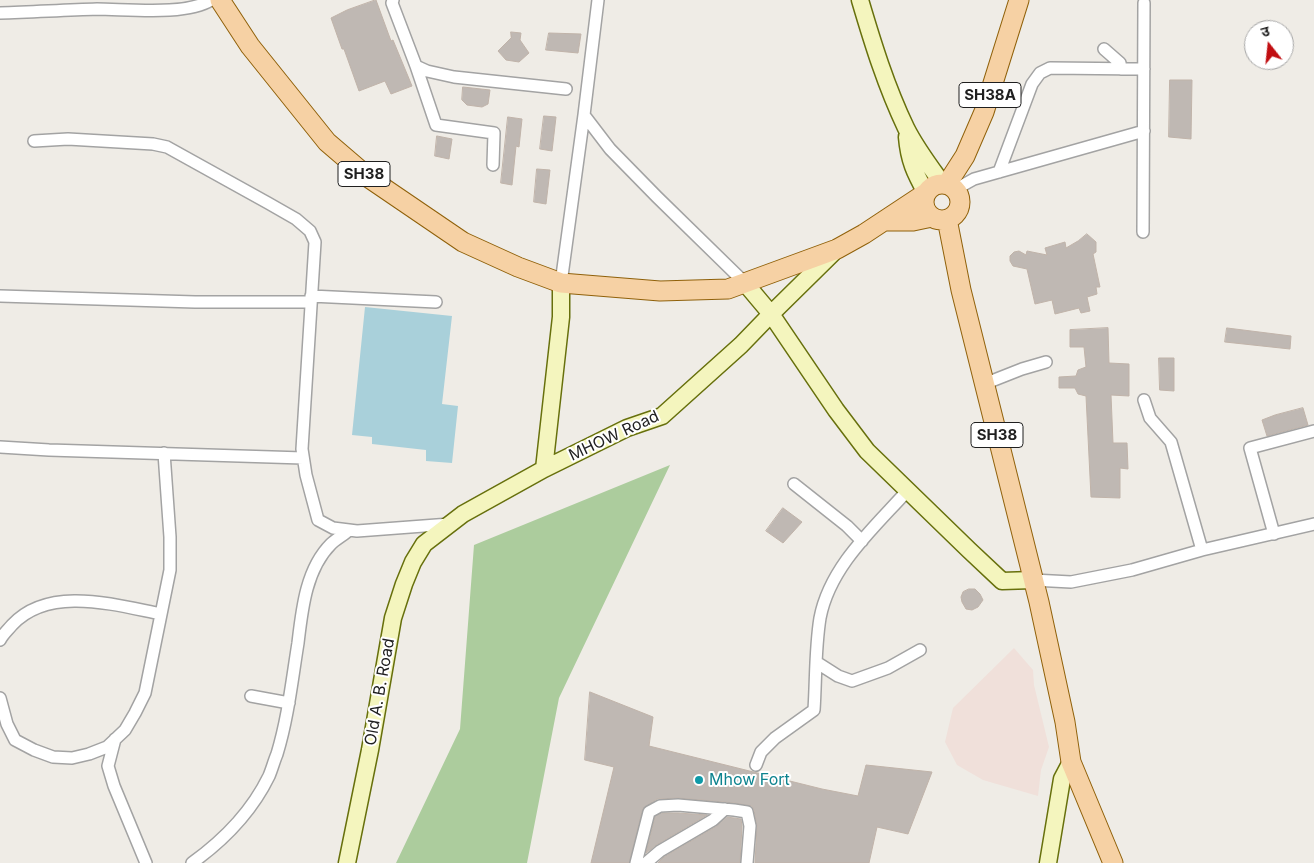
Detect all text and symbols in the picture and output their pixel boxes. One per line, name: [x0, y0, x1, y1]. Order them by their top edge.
north arrow: [1244, 20, 1294, 70]
text: उ: [1259, 22, 1271, 40]
road number: SH38A: [959, 82, 1021, 108]
road number: SH38: [338, 162, 390, 186]
street label: MHOW Road: [566, 407, 662, 465]
road number: SH38: [971, 422, 1023, 448]
street label: Old A. B. Road: [361, 637, 399, 747]
place label: Mhow Fort: [709, 770, 790, 790]
marker: Mhow Fort: [693, 774, 705, 786]

